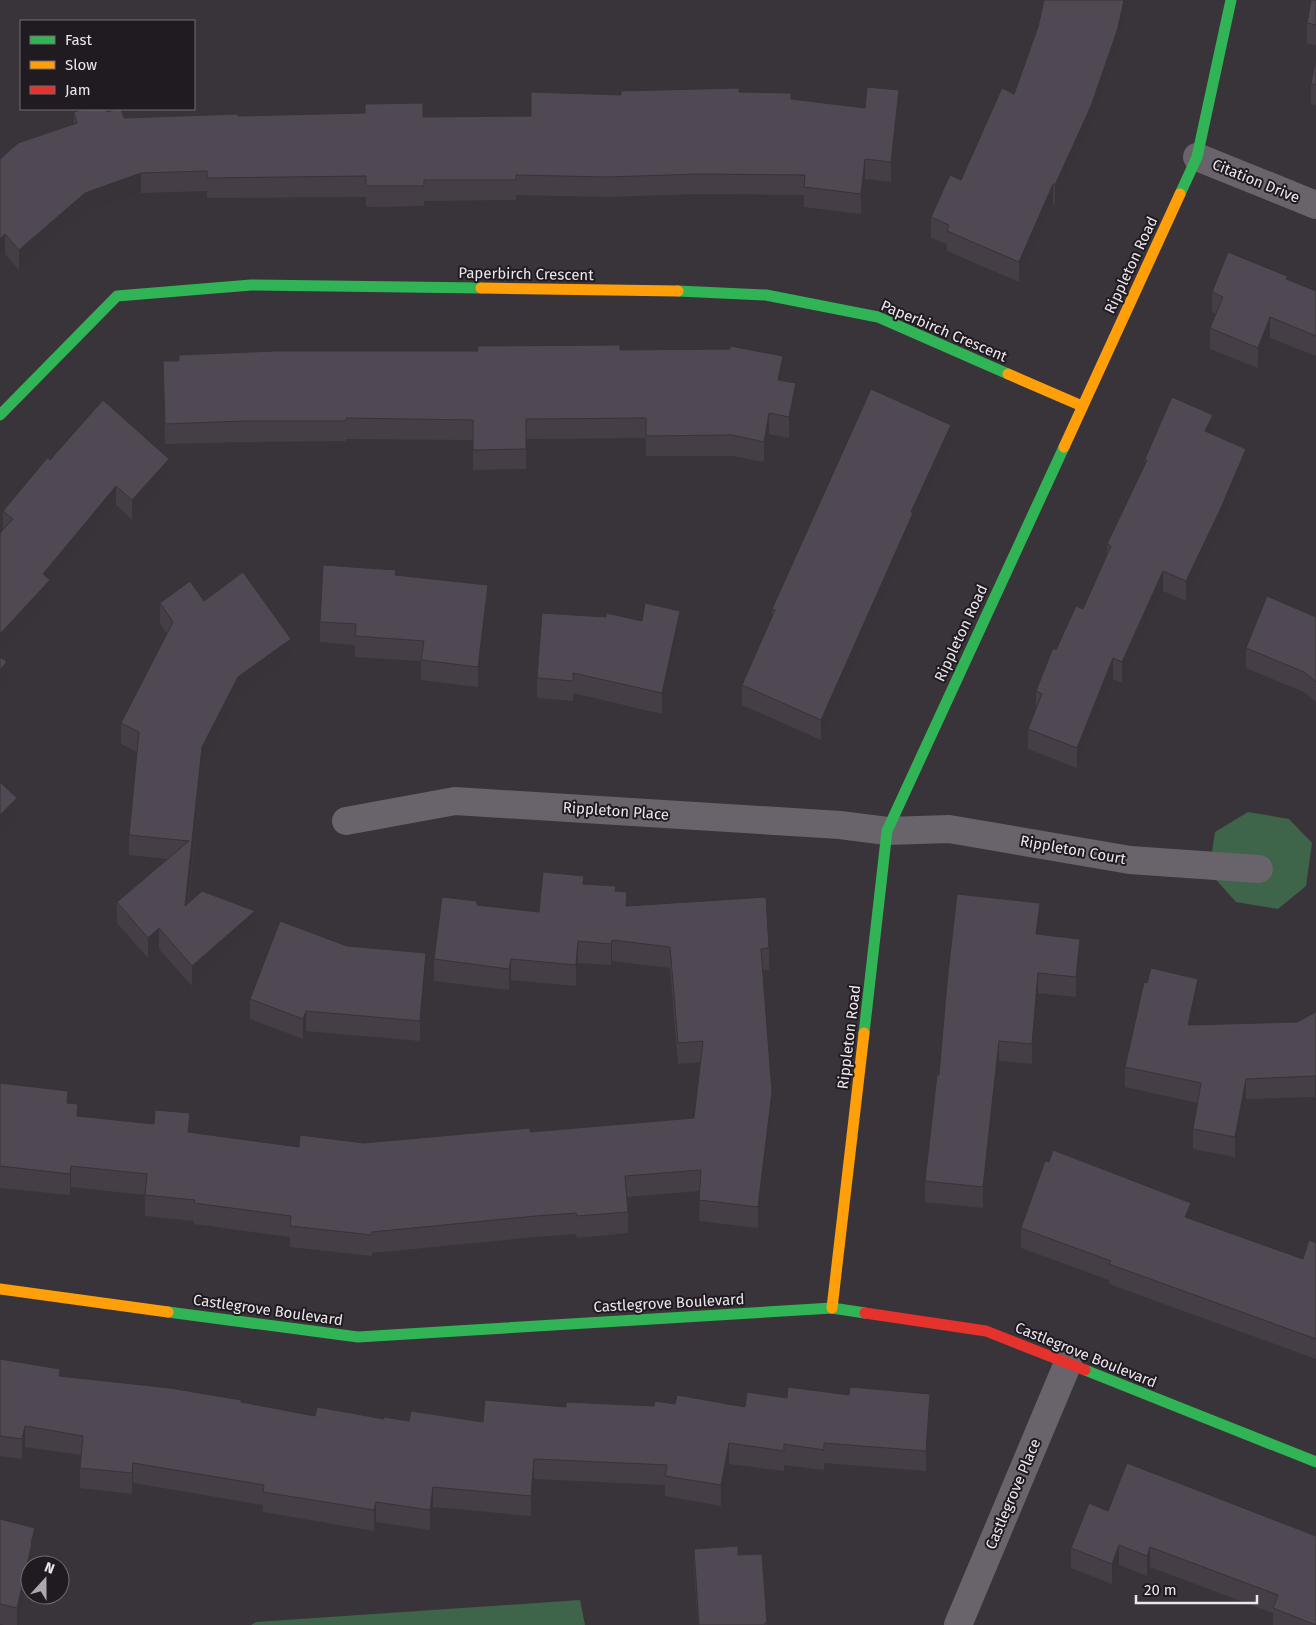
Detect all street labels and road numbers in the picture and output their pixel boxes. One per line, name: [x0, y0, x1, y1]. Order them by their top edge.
street label: Citation Drive: [1210, 155, 1302, 207]
street label: Rippleton Road: [1101, 214, 1161, 316]
street label: Paperbirch Crescent: [458, 264, 594, 284]
street label: Paperbirch Crescent: [878, 296, 1010, 366]
street label: Rippleton Road: [931, 582, 991, 684]
street label: Rippleton Place: [562, 798, 670, 824]
street label: Rippleton Court: [1019, 832, 1128, 868]
street label: Rippleton Road: [834, 984, 864, 1090]
street label: Castlegrove Boulevard: [593, 1290, 745, 1316]
street label: Castlegrove Boulevard: [192, 1291, 344, 1329]
street label: Castlegrove Boulevard: [1013, 1318, 1159, 1392]
street label: Castlegrove Place: [982, 1436, 1044, 1552]

